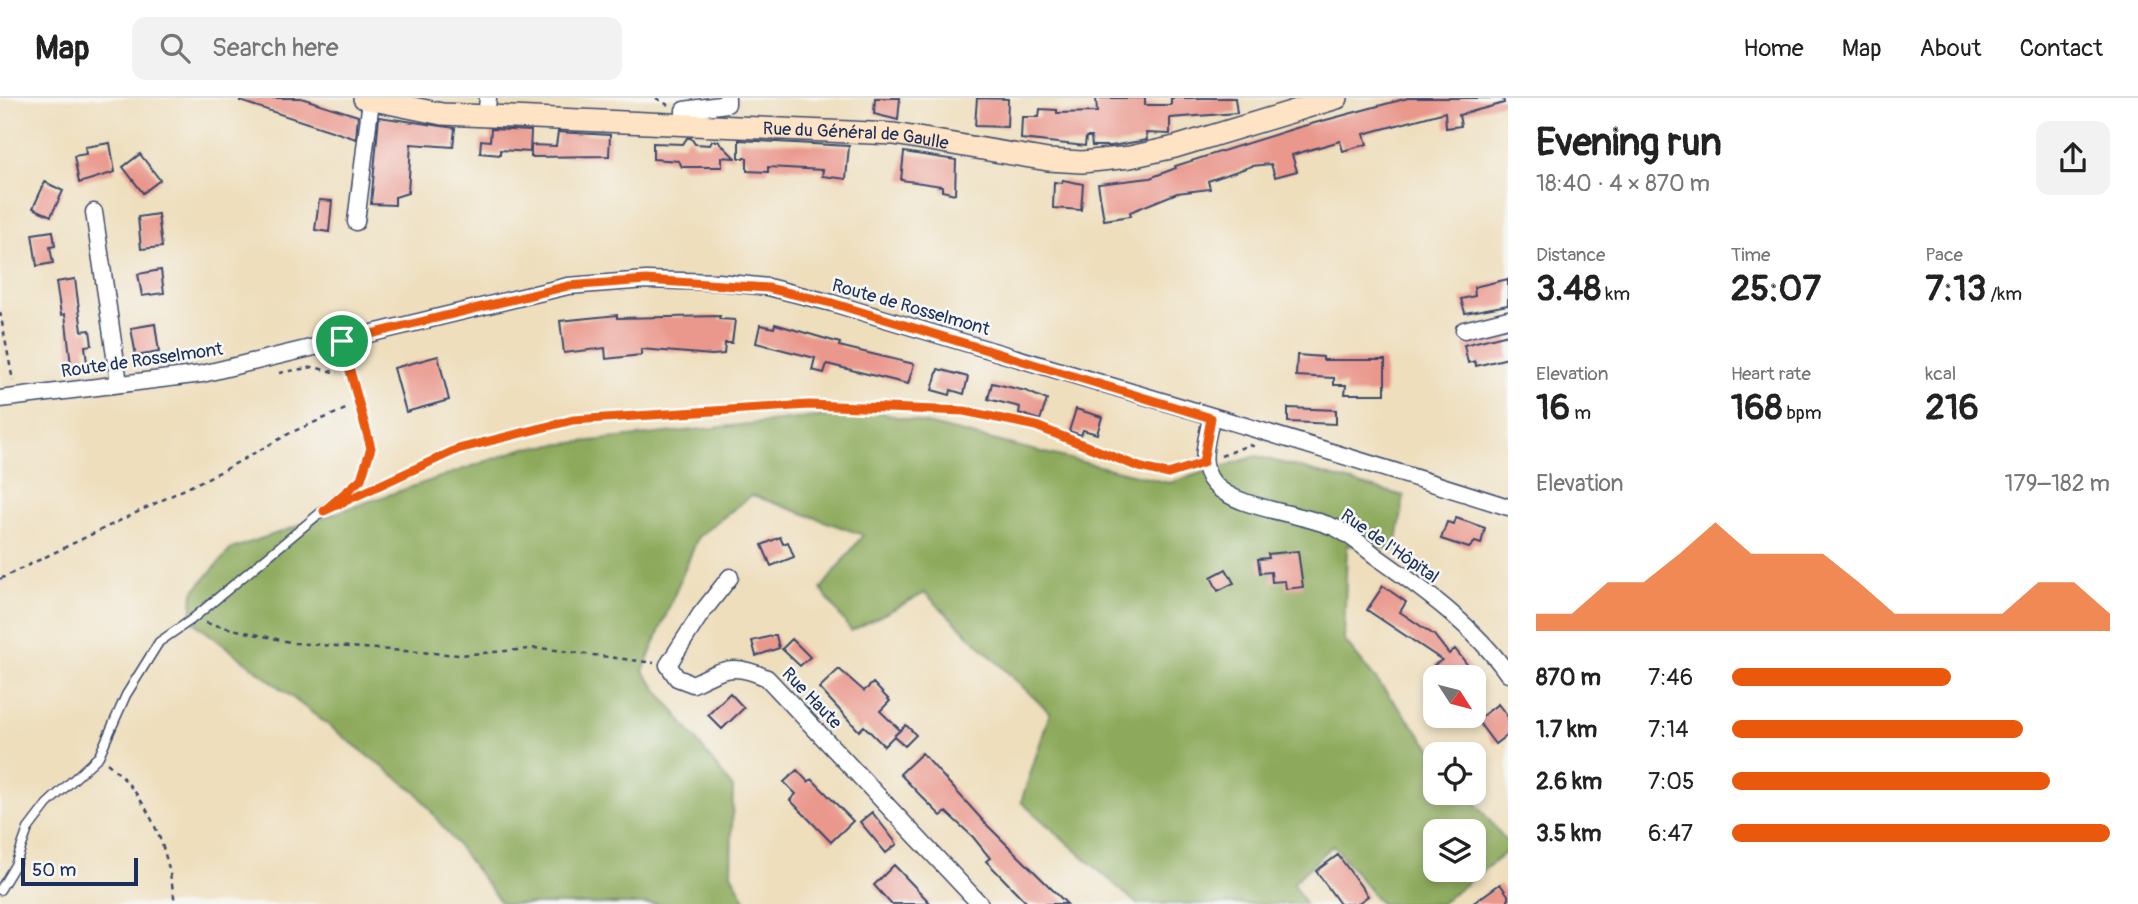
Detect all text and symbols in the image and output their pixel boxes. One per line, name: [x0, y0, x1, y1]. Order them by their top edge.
search box: [132, 17, 622, 80]
text: Map: [35, 28, 90, 69]
icon: search: [156, 29, 194, 67]
text: Search here: [212, 32, 339, 64]
text: Home: [1743, 34, 1804, 63]
text: Map: [1842, 34, 1882, 63]
text: About: [1920, 34, 1982, 63]
text: Contact: [2020, 34, 2103, 63]
street label: Rue du Général de Gaulle: [762, 117, 950, 155]
text: Evening run: [1536, 119, 1722, 167]
button: share: [2036, 121, 2110, 195]
text: 18:40 · 4 × 870 m: [1536, 169, 1710, 198]
text: Distance: [1536, 243, 1605, 267]
text: Time: [1731, 243, 1770, 267]
text: Pace: [1925, 243, 1963, 267]
text: 3.48: [1536, 267, 1601, 311]
text: 25:07: [1731, 267, 1821, 311]
text: 7:13: [1925, 267, 1986, 311]
street label: Route de Rosselmont: [829, 274, 993, 341]
text: km: [1601, 282, 1630, 306]
text: /km: [1986, 282, 2022, 306]
pin: [312, 311, 372, 371]
icon: arrive: [323, 322, 361, 360]
street label: Route de Rosselmont: [60, 338, 225, 383]
text: Elevation: [1536, 362, 1608, 386]
text: Heart rate: [1731, 362, 1811, 386]
text: kcal: [1925, 362, 1956, 386]
text: 16: [1536, 386, 1570, 430]
text: 168: [1731, 386, 1782, 430]
text: 216: [1925, 386, 1979, 430]
text: m: [1570, 401, 1591, 425]
text: bpm: [1782, 401, 1822, 425]
text: Elevation: [1536, 469, 1624, 498]
text: 179–182 m: [2005, 469, 2110, 498]
street label: Rue de l'Hôpital: [1336, 504, 1443, 589]
street label: Rue Haute: [777, 663, 847, 734]
text: 870 m: [1536, 663, 1601, 692]
text: 7:46: [1648, 663, 1693, 692]
north arrow: [1423, 665, 1486, 728]
map controls: [1423, 665, 1486, 882]
text: 1.7 km: [1536, 715, 1597, 744]
text: 7:14: [1648, 715, 1689, 744]
button: locate: [1423, 742, 1486, 805]
text: 2.6 km: [1536, 767, 1602, 796]
text: 7:05: [1648, 767, 1694, 796]
button: layers: [1423, 819, 1486, 882]
text: 3.5 km: [1536, 819, 1601, 848]
text: 6:47: [1648, 819, 1693, 848]
scale bar: [21, 855, 138, 887]
text: 50 m: [32, 858, 76, 882]

